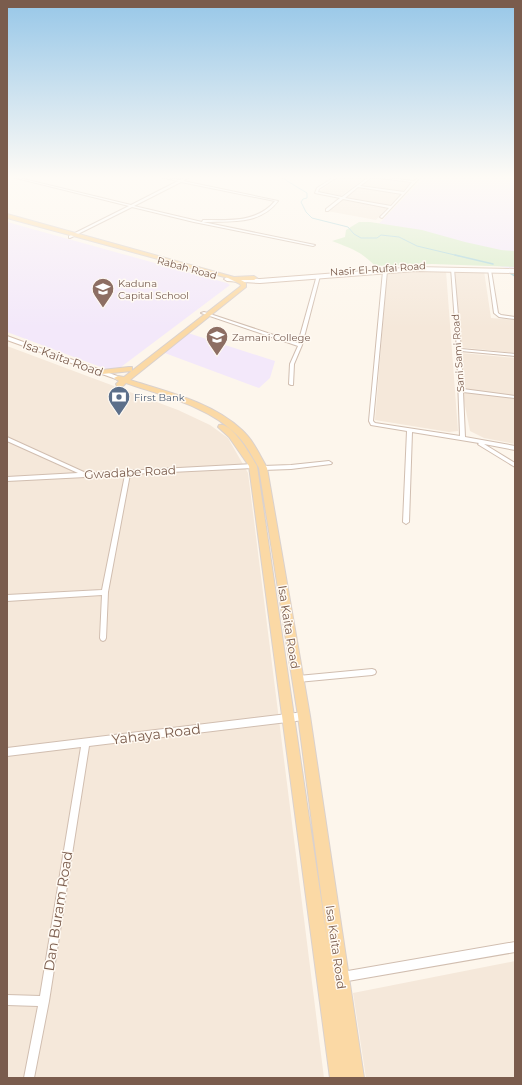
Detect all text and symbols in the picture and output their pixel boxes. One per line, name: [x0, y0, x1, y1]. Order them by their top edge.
street label: Rabah Road: [156, 254, 218, 282]
street label: Nasir El-Rufai Road: [330, 259, 426, 279]
school or university icon: Kaduna Capital School: [90, 276, 116, 309]
place label: Kaduna Capital School: [118, 277, 189, 302]
street label: Sani Sami Road: [449, 314, 467, 392]
school or university icon: Zamani College: [204, 324, 230, 357]
place label: Zamani College: [232, 331, 310, 344]
street label: Isa Kaita Road: [21, 336, 105, 380]
bank icon: First Bank: [106, 384, 132, 417]
place label: First Bank: [134, 391, 185, 404]
street label: Gwadabe Road: [84, 462, 176, 482]
street label: Isa Kaita Road: [275, 584, 303, 670]
street label: Yahaya Road: [110, 720, 202, 748]
street label: Dan Buram Road: [40, 850, 76, 972]
street label: Isa Kaita Road: [323, 904, 349, 990]

